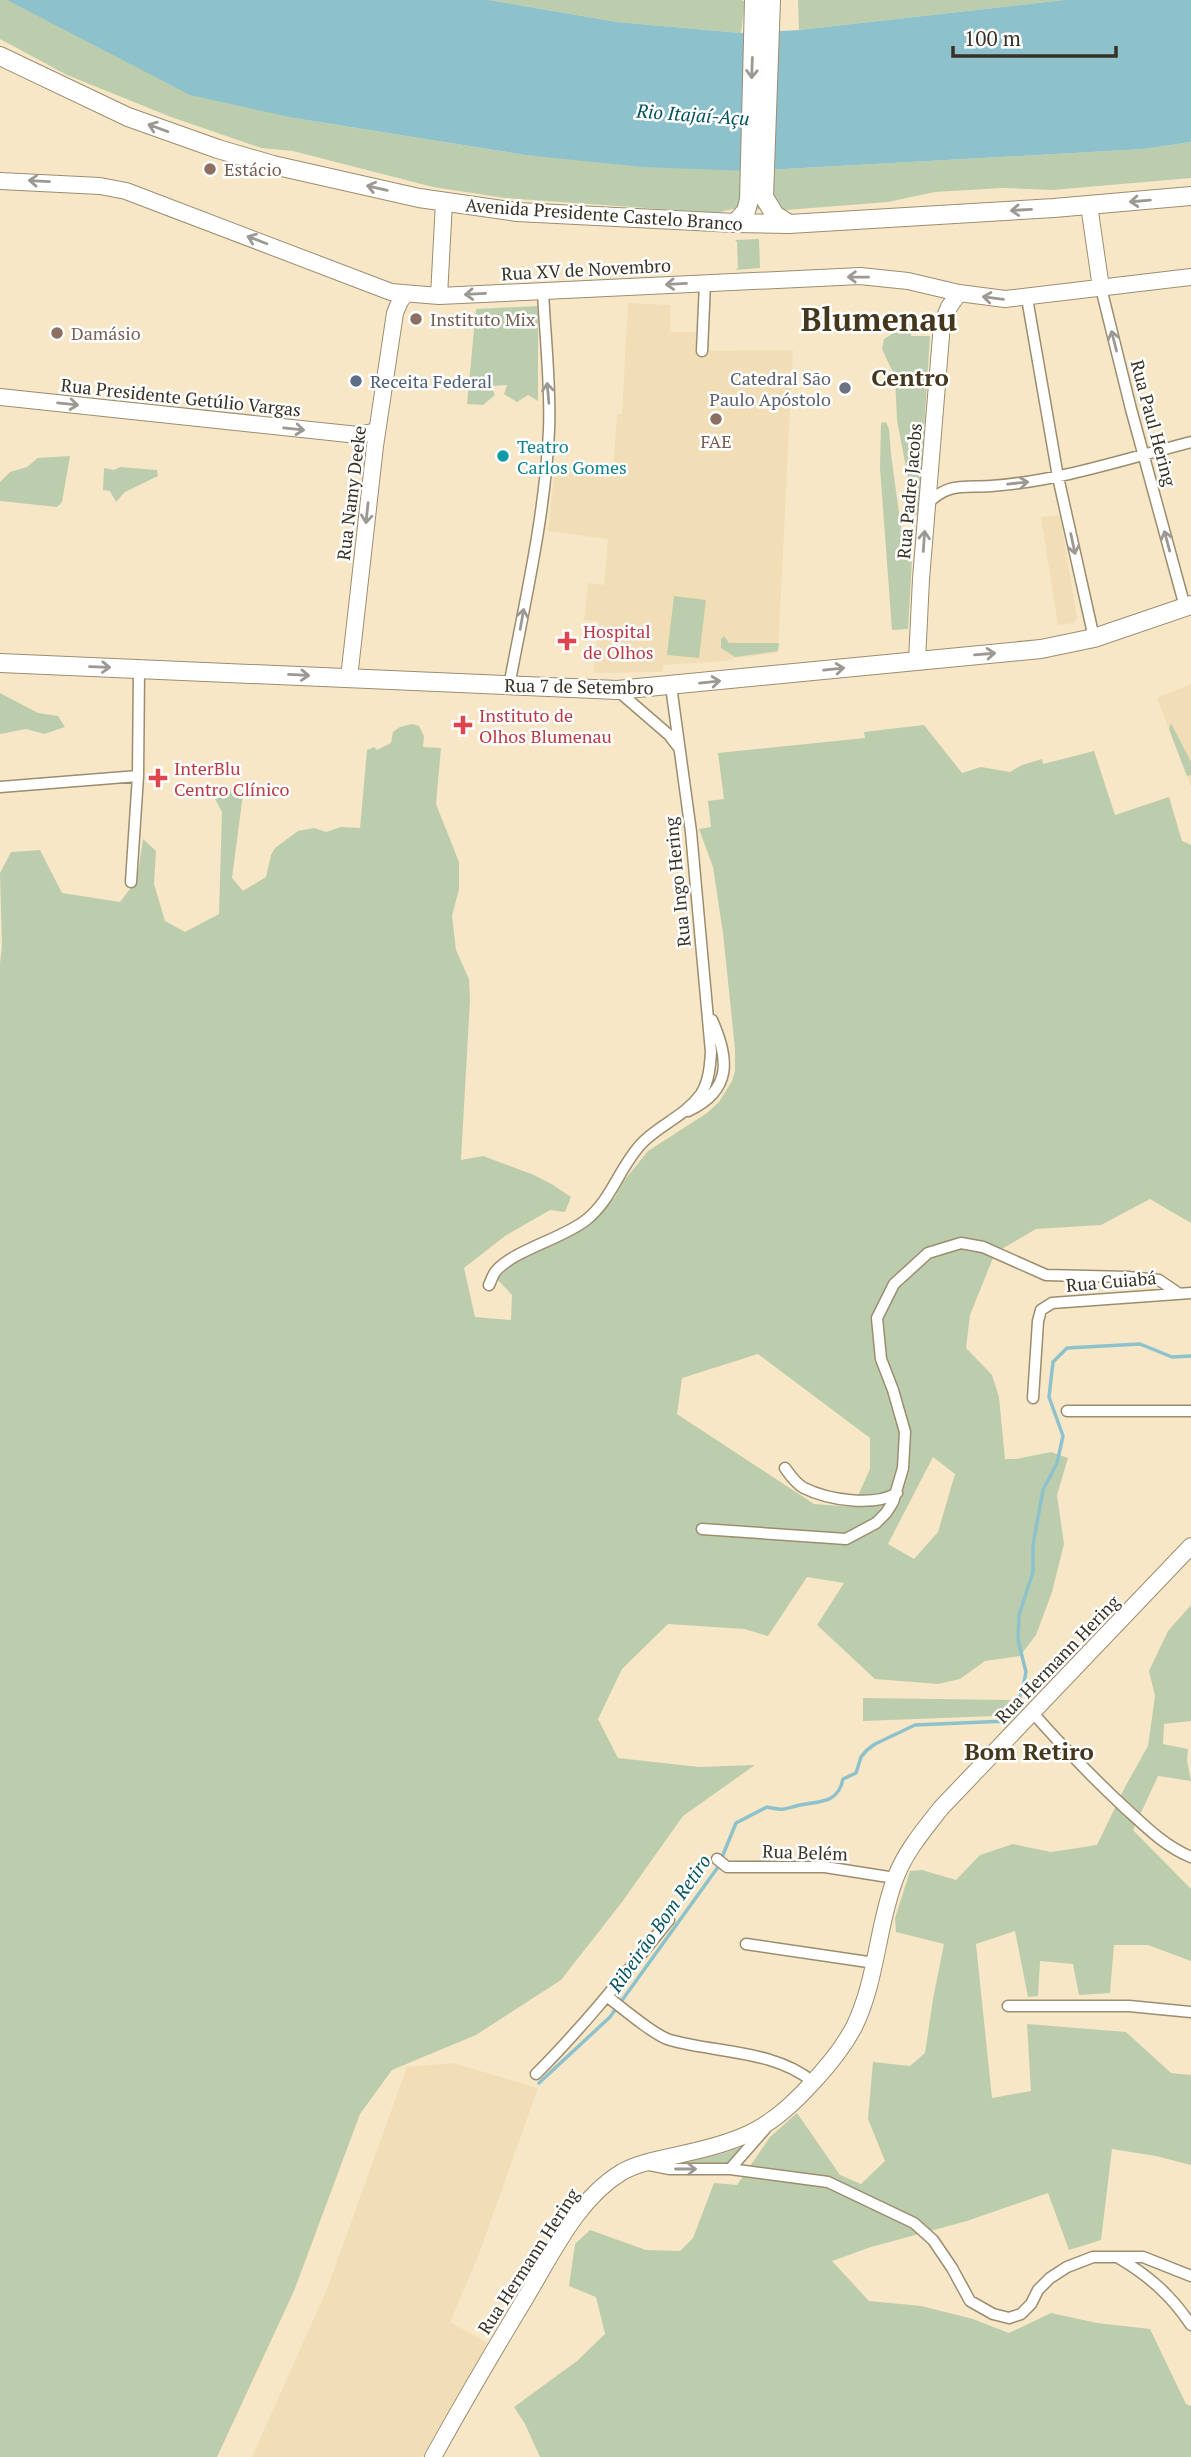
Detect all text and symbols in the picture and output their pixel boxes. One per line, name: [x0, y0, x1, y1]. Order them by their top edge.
scale bar: [953, 14, 1116, 58]
text: 100 m: [964, 24, 1021, 52]
one-way arrow: [746, 56, 759, 79]
water label: Rio Itajaí-Açu: [635, 98, 750, 130]
one-way arrow: [148, 121, 170, 133]
place label: Estácio: [224, 157, 282, 181]
marker: Estácio: [202, 161, 218, 177]
one-way arrow: [28, 175, 51, 188]
one-way arrow: [367, 181, 389, 194]
street label: Avenida Presidente Castelo Branco: [465, 192, 743, 236]
one-way arrow: [1129, 194, 1152, 207]
one-way arrow: [1010, 204, 1033, 217]
one-way arrow: [247, 232, 269, 245]
street label: Rua XV de Novembro: [501, 253, 671, 285]
one-way arrow: [846, 270, 869, 284]
one-way arrow: [665, 278, 687, 291]
one-way arrow: [463, 288, 486, 301]
one-way arrow: [982, 291, 1005, 304]
district label: Blumenau: [801, 298, 957, 340]
place label: Instituto Mix: [430, 307, 536, 331]
marker: Instituto Mix: [408, 311, 424, 327]
place label: Damásio: [71, 321, 141, 345]
marker: Damásio: [49, 325, 65, 341]
one-way arrow: [1107, 331, 1120, 353]
street label: Rua Paul Hering: [1126, 357, 1183, 489]
district label: Centro: [871, 361, 949, 393]
place label: Catedral São Paulo Apóstolo: [709, 366, 831, 411]
place label: Receita Federal: [370, 369, 492, 393]
street label: Rua Presidente Getúlio Vargas: [60, 372, 302, 422]
marker: Receita Federal: [348, 373, 364, 389]
marker: Catedral São Paulo Apóstolo: [837, 380, 853, 396]
one-way arrow: [541, 383, 554, 405]
one-way arrow: [56, 398, 79, 411]
marker: FAE: [708, 411, 724, 427]
one-way arrow: [282, 422, 305, 435]
street label: Rua Padre Jacobs: [891, 422, 927, 560]
street label: Rua Namy Deeke: [331, 424, 371, 562]
place label: FAE: [700, 429, 732, 453]
place label: Teatro Carlos Gomes: [517, 434, 627, 479]
marker: Teatro Carlos Gomes: [495, 448, 511, 464]
one-way arrow: [1006, 476, 1029, 489]
one-way arrow: [360, 502, 373, 524]
one-way arrow: [918, 530, 931, 553]
one-way arrow: [1160, 530, 1173, 552]
one-way arrow: [1066, 532, 1080, 555]
one-way arrow: [515, 608, 529, 631]
place label: Hospital de Olhos: [583, 619, 653, 664]
marker: Hospital de Olhos: [557, 631, 577, 651]
one-way arrow: [973, 648, 996, 661]
one-way arrow: [88, 661, 111, 674]
one-way arrow: [822, 663, 845, 676]
one-way arrow: [287, 669, 310, 682]
street label: Rua 7 de Setembro: [504, 673, 654, 699]
one-way arrow: [698, 675, 721, 688]
place label: Instituto de Olhos Blumenau: [479, 703, 612, 748]
marker: Instituto de Olhos Blumenau: [453, 715, 473, 735]
place label: InterBlu Centro Clínico: [174, 756, 289, 801]
marker: InterBlu Centro Clínico: [148, 768, 168, 788]
street label: Rua Ingo Hering: [658, 815, 696, 948]
street label: Rua Cuiabá: [1065, 1265, 1157, 1297]
street label: Rua Hermann Hering: [990, 1589, 1125, 1728]
district label: Bom Retiro: [964, 1735, 1094, 1767]
street label: Rua Belém: [762, 1839, 849, 1865]
water label: Ribeirão Bom Retiro: [602, 1849, 716, 1998]
one-way arrow: [674, 2162, 697, 2176]
street label: Rua Hermann Hering: [472, 2183, 584, 2339]

